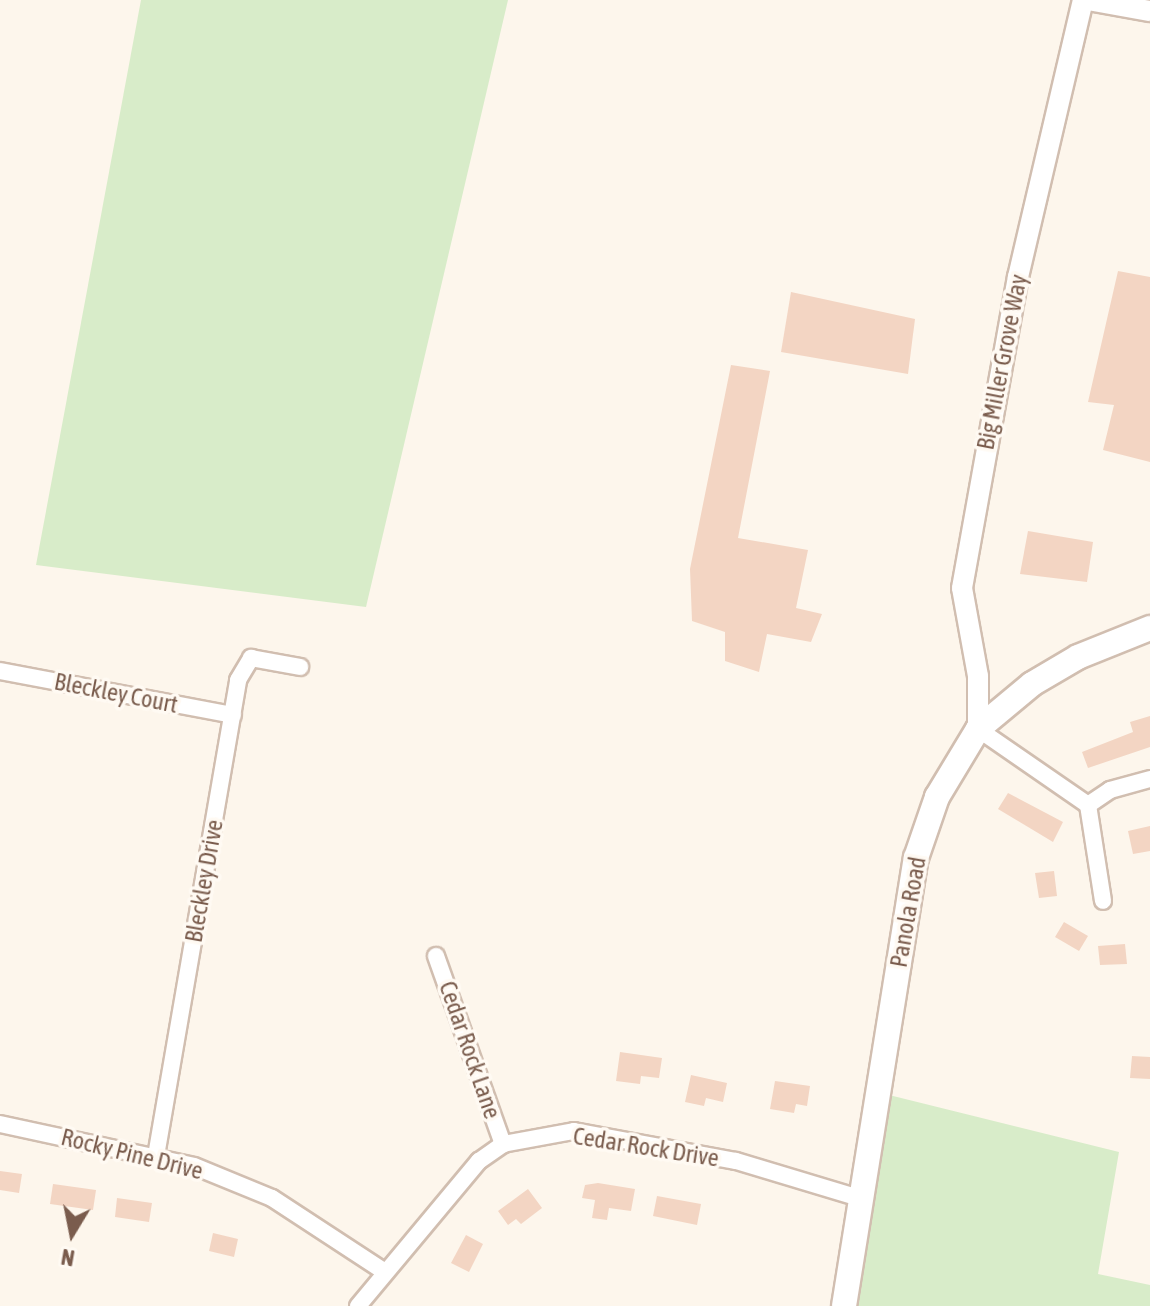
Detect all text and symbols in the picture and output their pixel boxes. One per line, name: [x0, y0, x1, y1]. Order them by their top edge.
street label: Big Miller Grove Way: [971, 272, 1033, 452]
street label: Bleckley Court: [52, 667, 180, 719]
street label: Bleckley Drive: [179, 817, 229, 945]
street label: Panola Road: [884, 854, 932, 970]
street label: Cedar Rock Lane: [433, 977, 507, 1123]
street label: Cedar Rock Drive: [571, 1121, 721, 1173]
street label: Rocky Pine Drive: [58, 1122, 206, 1186]
north arrow: [32, 1194, 112, 1274]
text: N: [59, 1244, 76, 1272]

